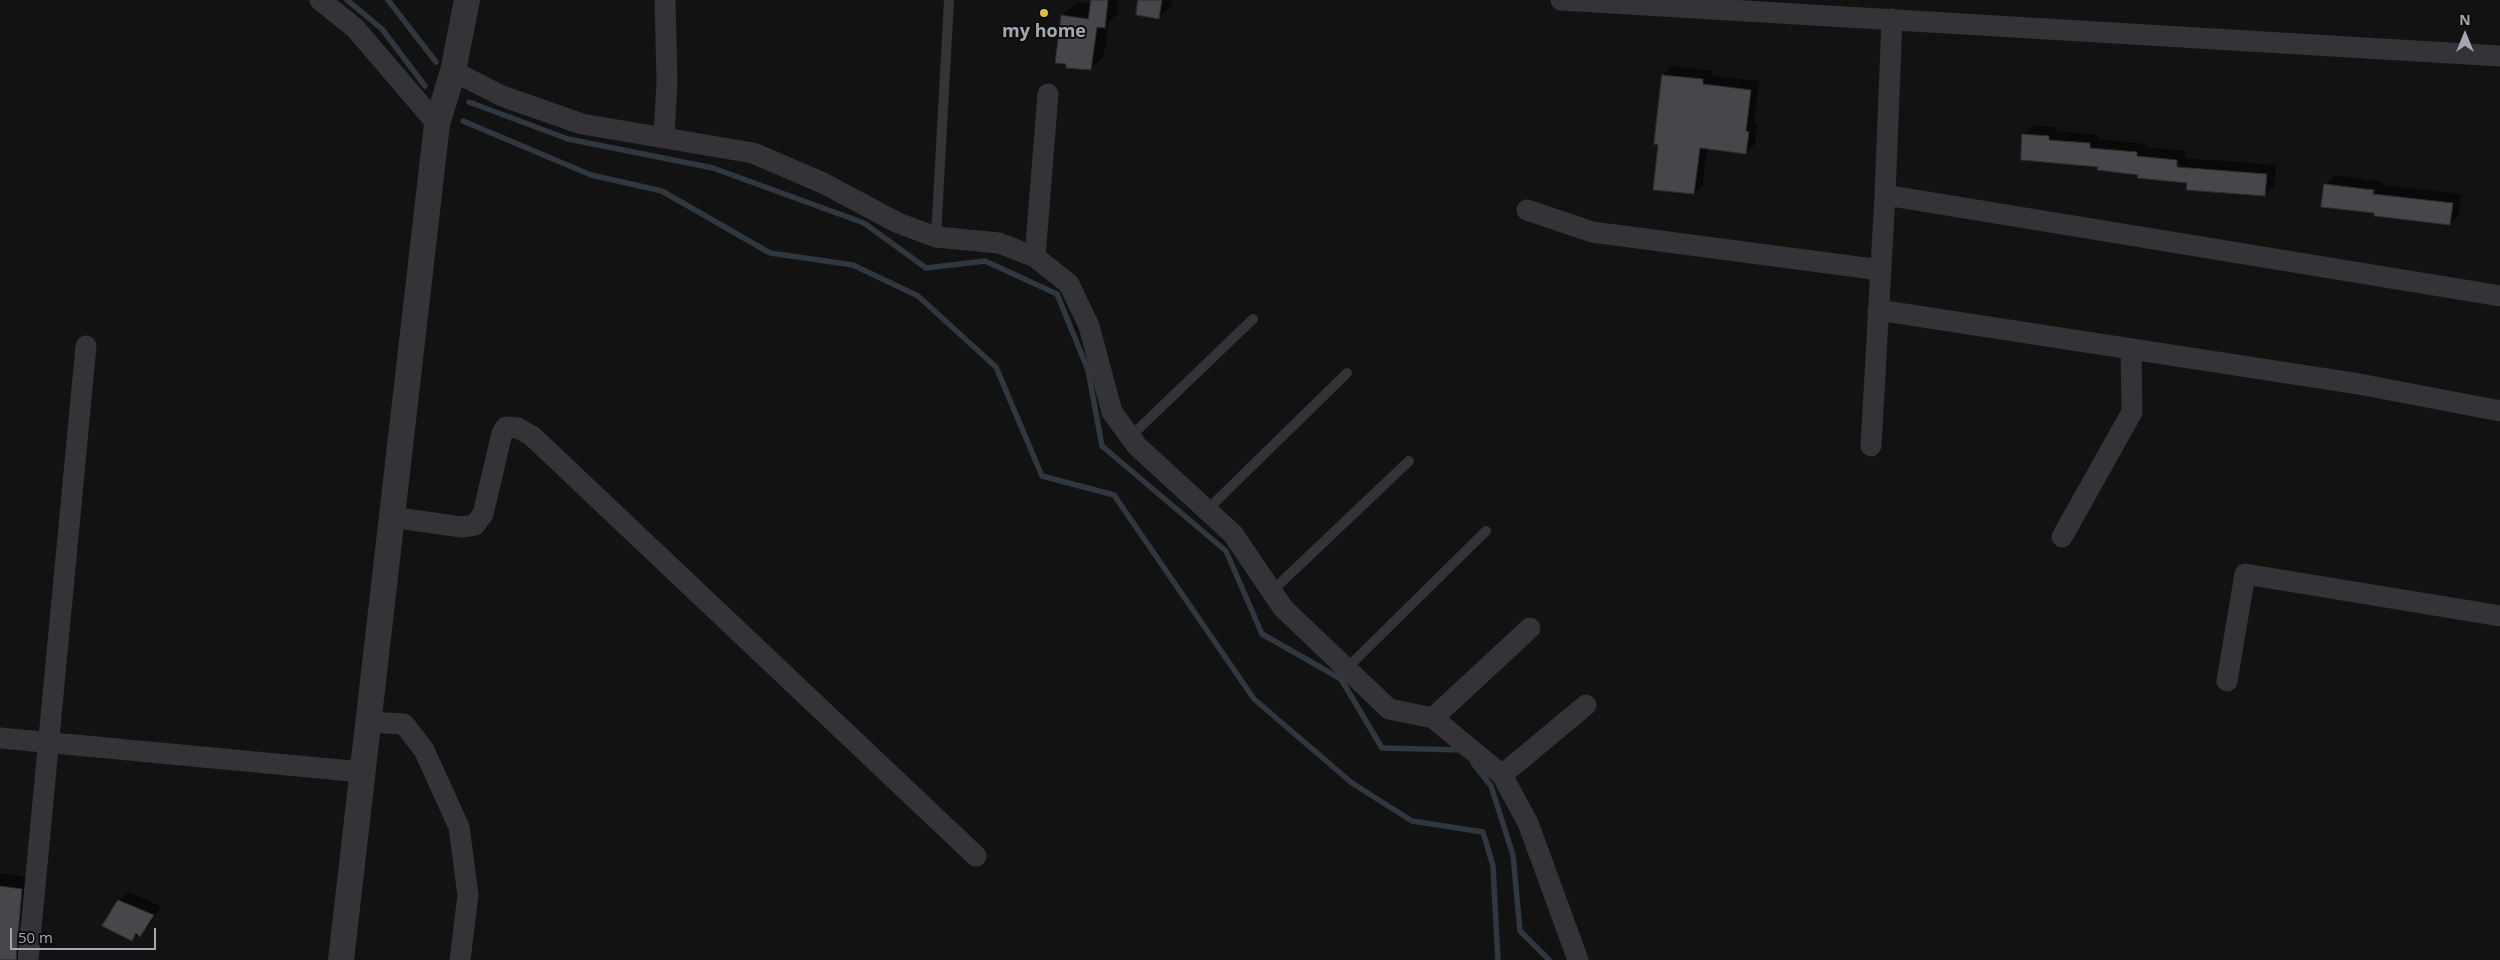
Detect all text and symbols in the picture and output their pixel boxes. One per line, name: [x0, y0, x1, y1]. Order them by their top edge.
marker: my home: [1038, 7, 1050, 19]
north arrow: [2440, 10, 2490, 60]
text: N: [2459, 10, 2471, 29]
place label: my home: [1002, 21, 1086, 43]
scale bar: [12, 918, 159, 950]
text: 50 m: [18, 927, 53, 947]

